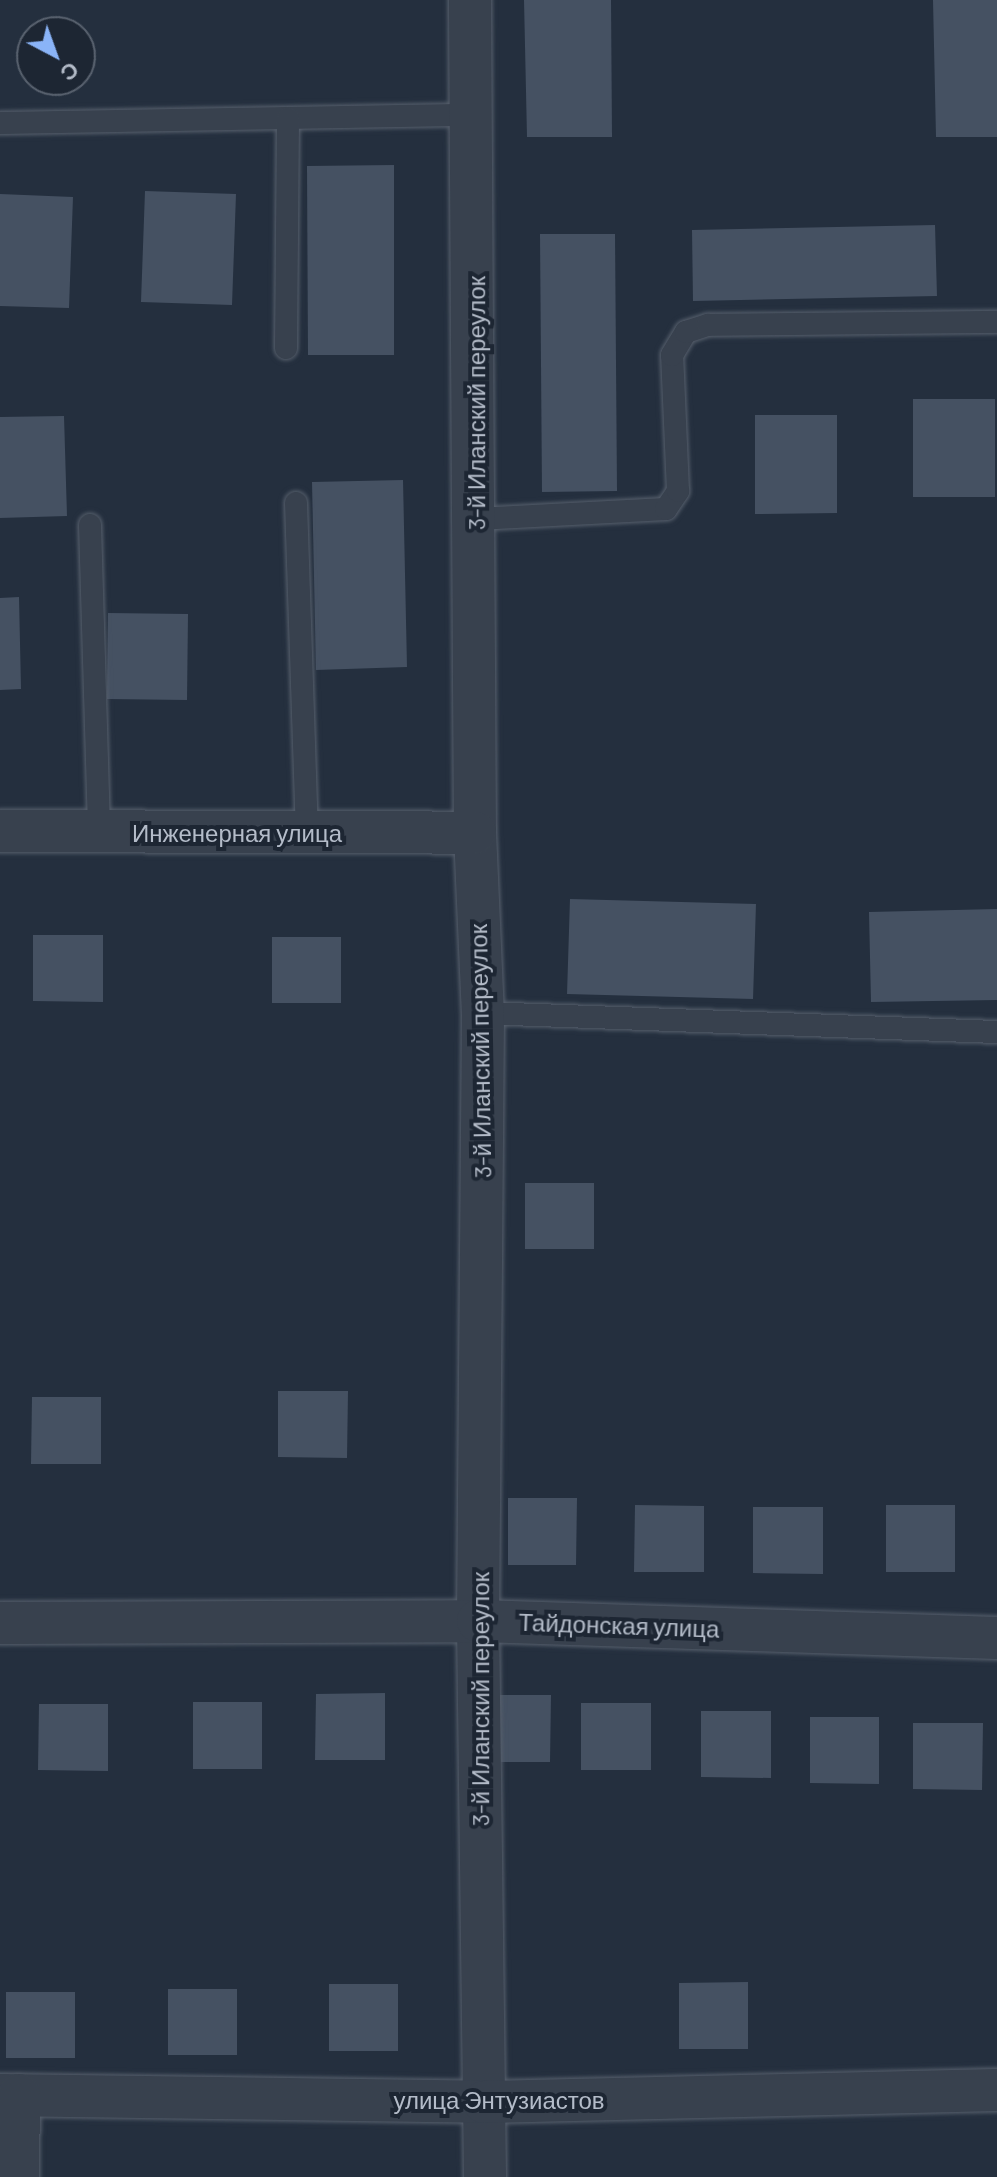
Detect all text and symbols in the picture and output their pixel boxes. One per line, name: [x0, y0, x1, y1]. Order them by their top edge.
north arrow: [16, 16, 96, 96]
text: С: [56, 58, 85, 88]
street label: 3-й Иланский переулок: [462, 276, 490, 530]
street label: Инженерная улица: [132, 819, 342, 847]
street label: 3-й Иланский переулок: [463, 924, 497, 1178]
street label: 3-й Иланский переулок: [466, 1572, 494, 1826]
street label: Тайдонская улица: [518, 1607, 720, 1643]
street label: улица Энтузиастов: [393, 2086, 605, 2114]

